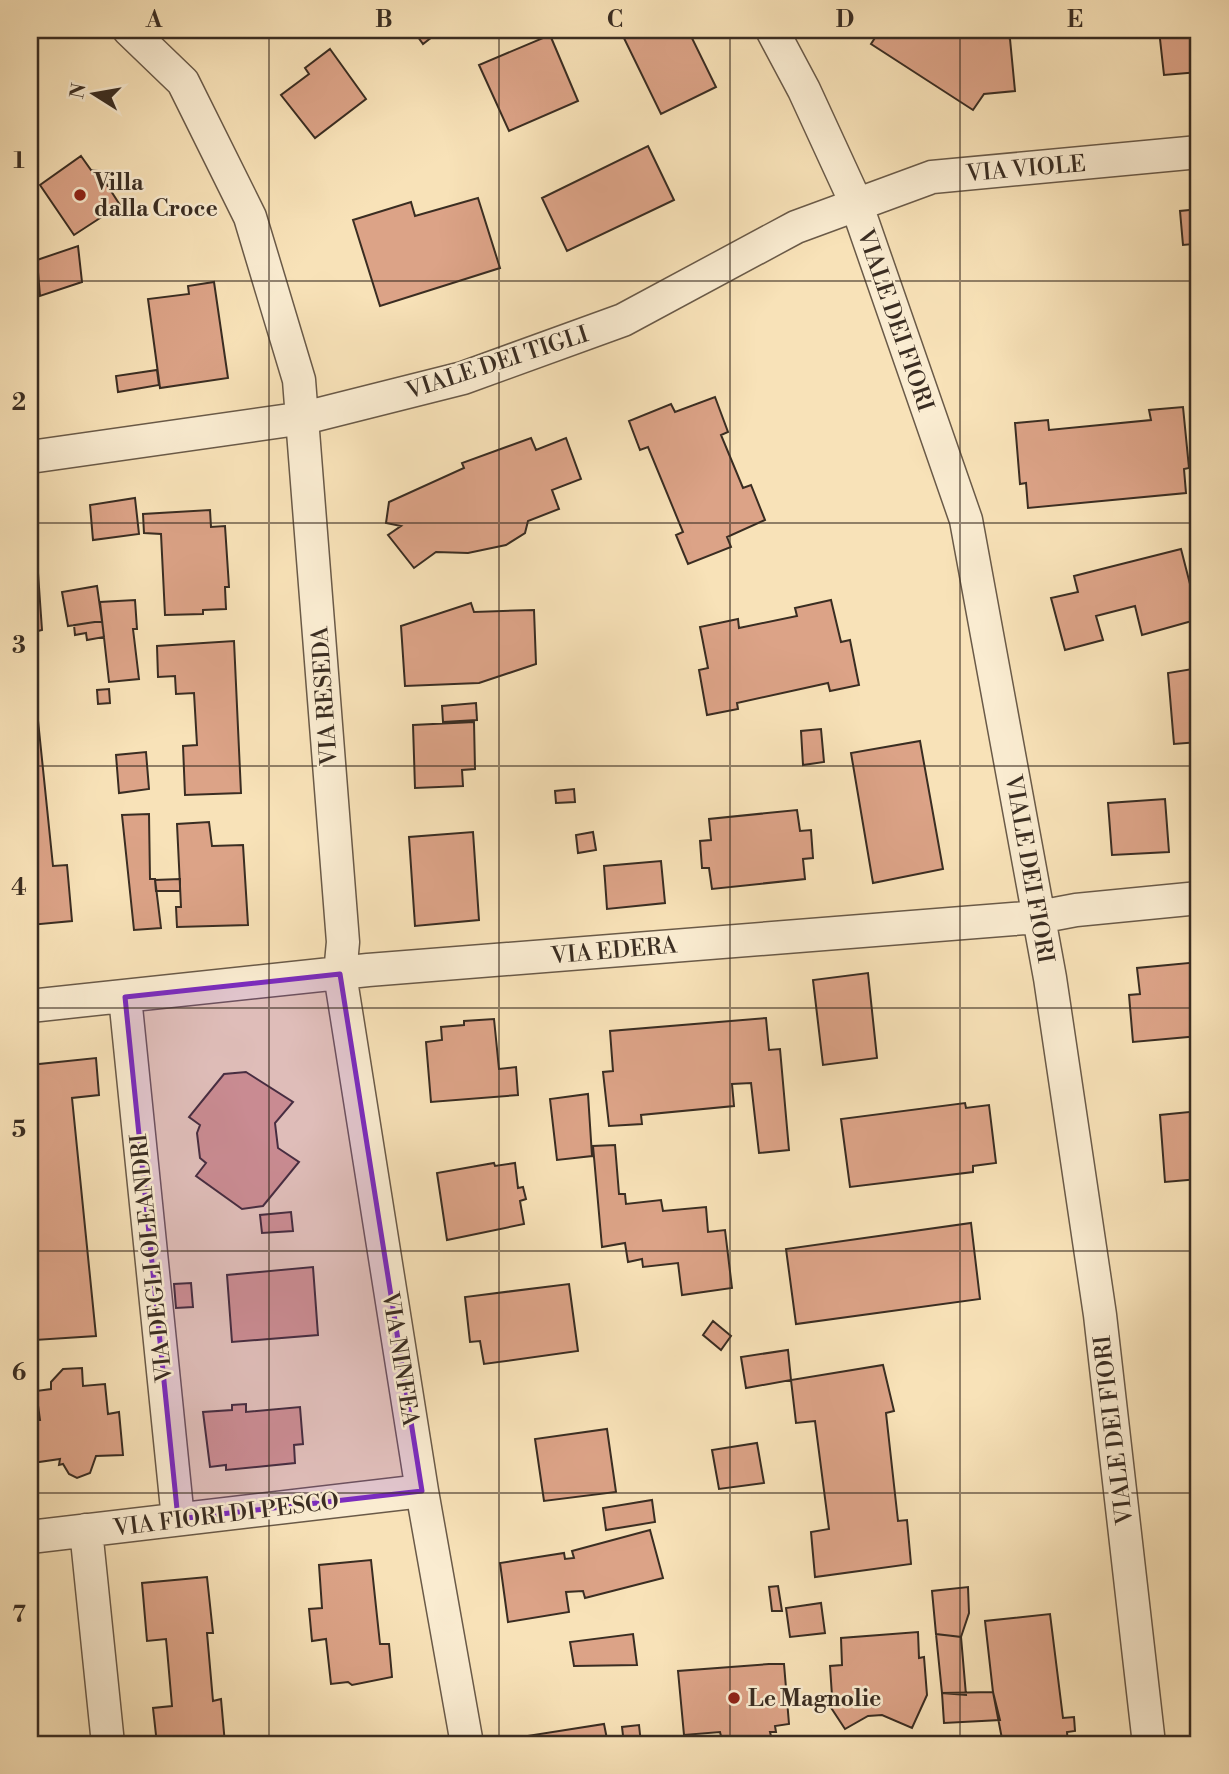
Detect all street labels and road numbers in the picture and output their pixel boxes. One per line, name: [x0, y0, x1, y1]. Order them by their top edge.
street label: VIA VIOLE: [964, 150, 1087, 188]
street label: VIALE DEI FIORI: [850, 225, 939, 415]
street label: VIALE DEI TIGLI: [402, 320, 592, 406]
street label: VIA RESEDA: [306, 624, 344, 767]
street label: VIALE DEI FIORI: [999, 772, 1059, 966]
street label: VIA EDERA: [549, 931, 680, 971]
street label: VIA DEGLI OLEANDRI: [125, 1132, 179, 1384]
street label: VIA NINFEA: [375, 1289, 425, 1429]
street label: VIALE DEI FIORI: [1088, 1333, 1140, 1527]
street label: VIA FIORI DI PESCO: [111, 1487, 340, 1543]

